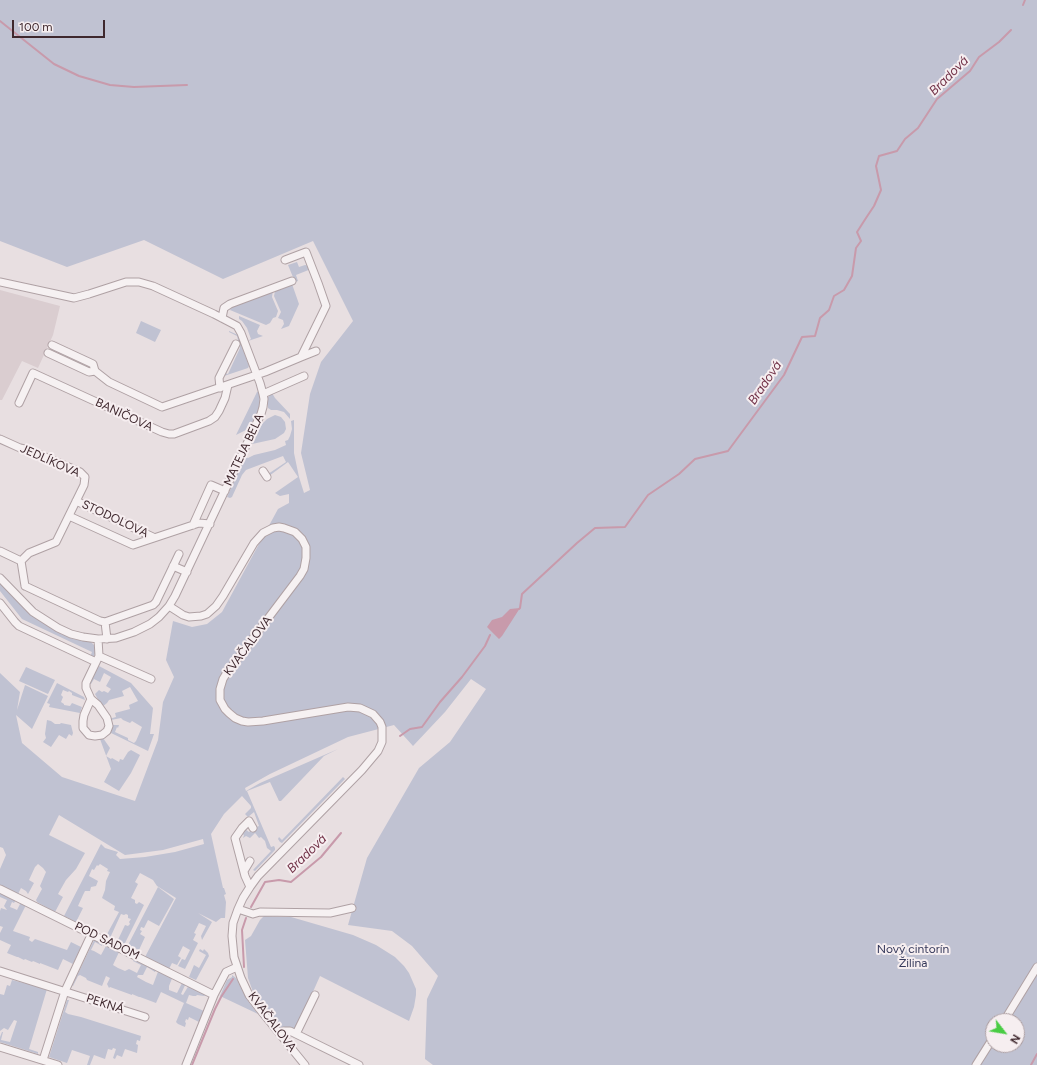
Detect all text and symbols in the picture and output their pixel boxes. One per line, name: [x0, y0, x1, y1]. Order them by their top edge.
scale bar: [14, 12, 107, 38]
text: 100 m: [19, 20, 53, 34]
water label: Bradová: [926, 53, 972, 99]
water label: Bradová: [745, 358, 785, 408]
street label: BANIČOVA: [93, 395, 155, 435]
street label: MATEJA BELA: [221, 412, 267, 488]
street label: JEDLÍKOVA: [18, 442, 82, 480]
street label: STODOLOVA: [79, 497, 151, 541]
street label: KVAČALOVA: [221, 613, 275, 679]
water label: Bradová: [284, 831, 330, 877]
street label: POD SADOM: [72, 919, 142, 963]
park label: Nový cintorín Žilina: [877, 942, 949, 970]
street label: KVAČALOVA: [245, 989, 299, 1055]
street label: PEKNÁ: [84, 991, 126, 1017]
north arrow: [985, 1013, 1025, 1053]
text: N: [1007, 1032, 1023, 1046]

